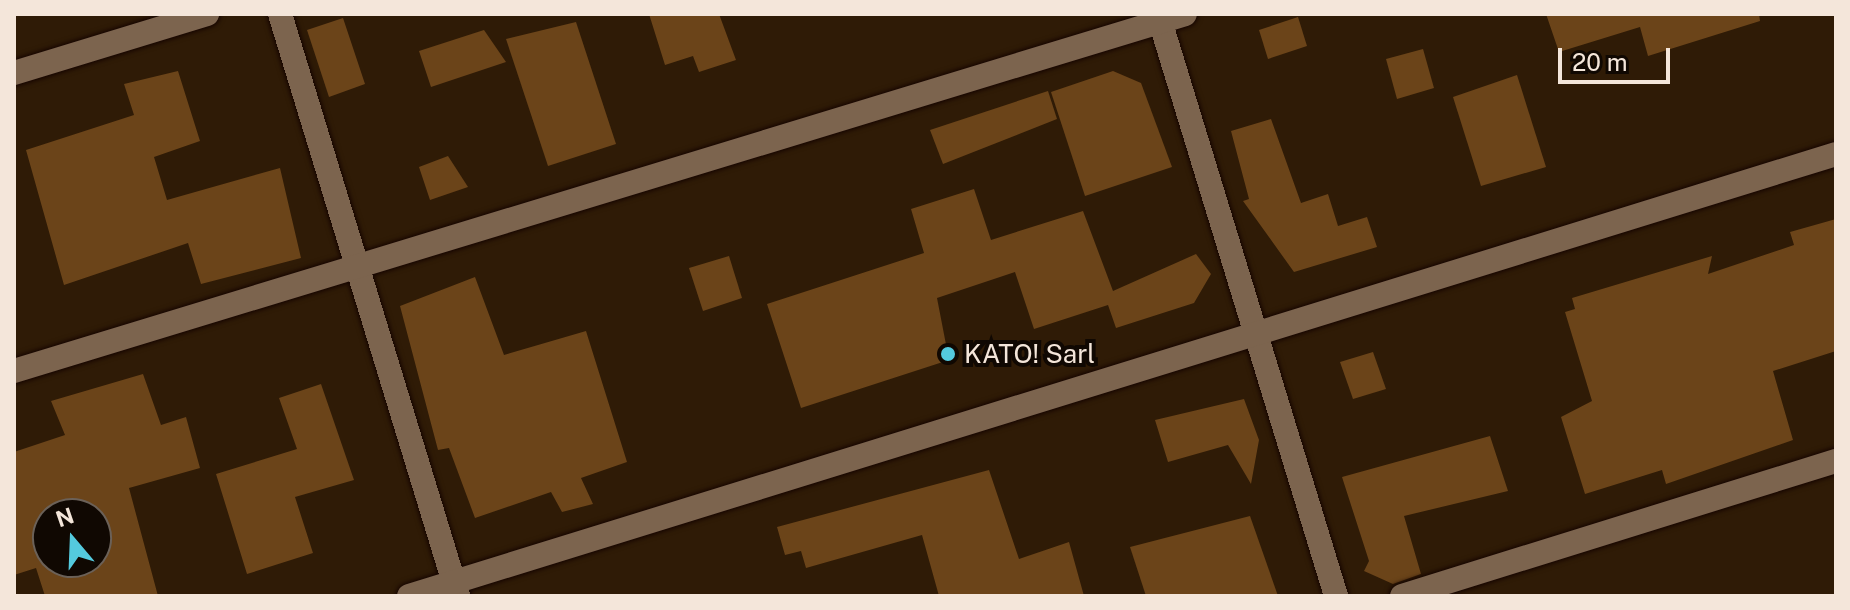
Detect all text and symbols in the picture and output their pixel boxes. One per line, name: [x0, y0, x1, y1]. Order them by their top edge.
scale bar: [1562, 32, 1674, 82]
text: 20 m: [1572, 48, 1628, 76]
place label: KATO! Sarl: [964, 338, 1095, 370]
marker: KATO! Sarl: [939, 345, 957, 363]
north arrow: [32, 498, 112, 578]
text: N: [52, 502, 77, 532]

